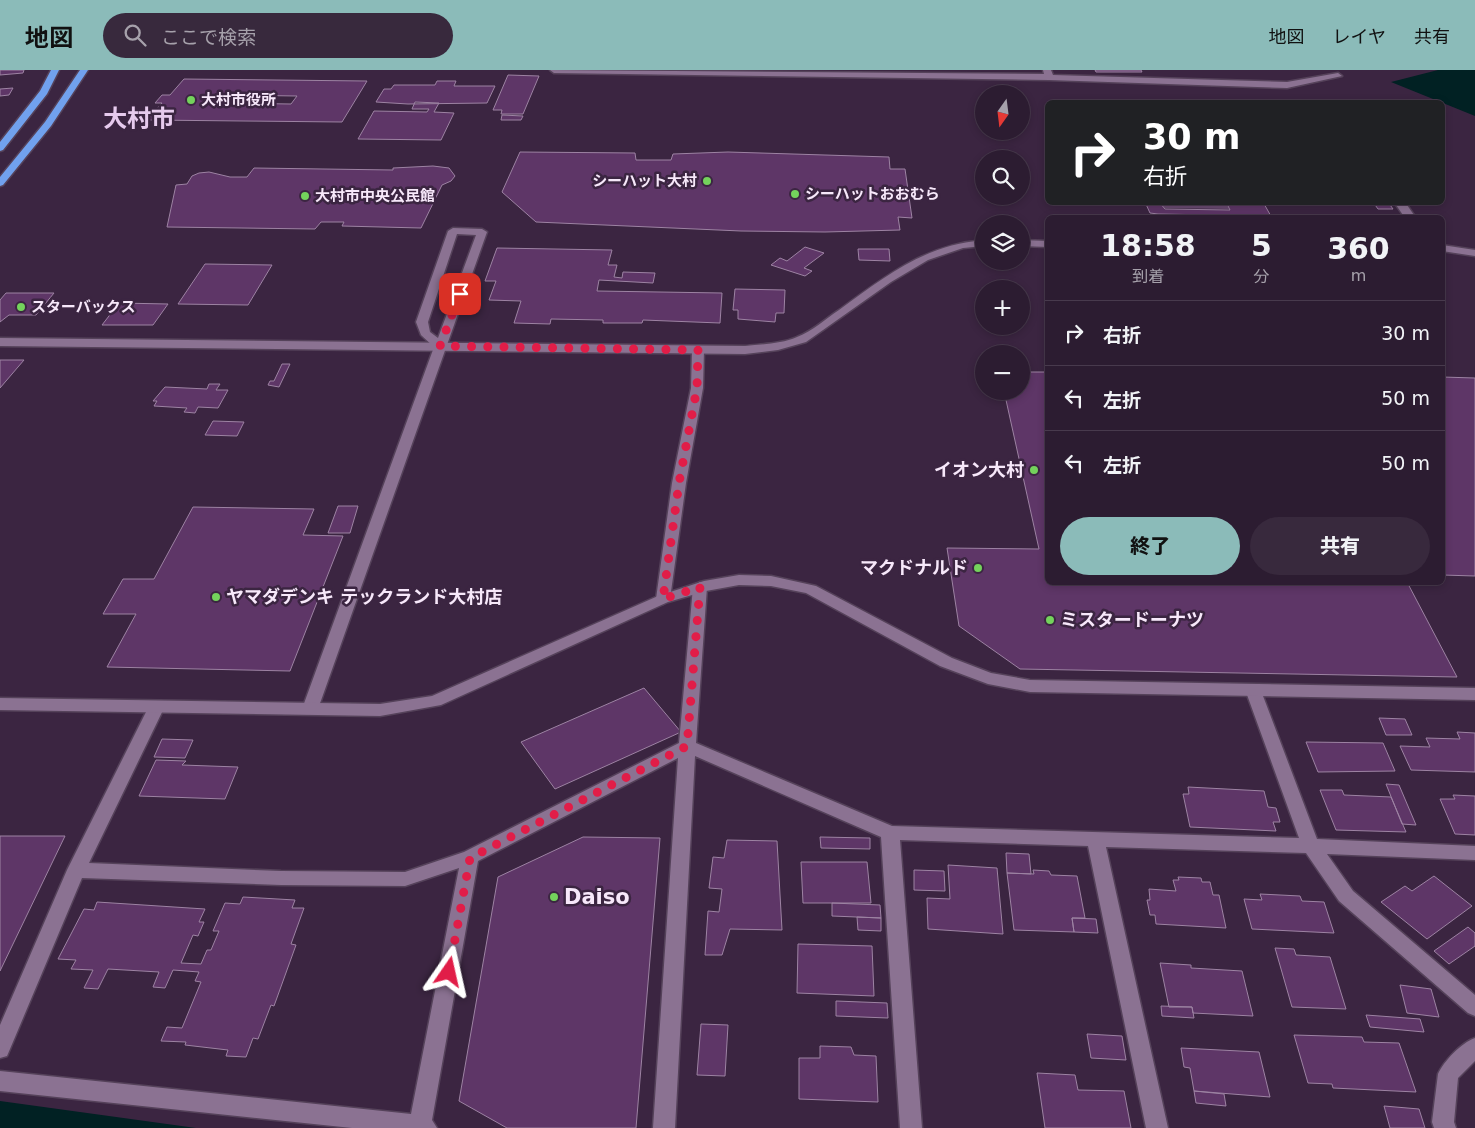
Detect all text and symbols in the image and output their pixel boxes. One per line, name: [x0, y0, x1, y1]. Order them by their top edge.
search box: [103, 13, 453, 58]
icon: search: [121, 21, 149, 49]
text: 地図: [25, 24, 73, 52]
text: ここで検索: [161, 26, 256, 48]
text: 地図: [1269, 26, 1305, 47]
text: レイヤ: [1333, 26, 1386, 47]
text: 共有: [1414, 26, 1450, 47]
north arrow: [975, 85, 1030, 140]
map controls: [975, 85, 1030, 400]
place label: 大村市役所: [201, 91, 276, 109]
marker: 大村市役所: [185, 94, 197, 106]
district label: 大村市: [103, 105, 175, 133]
text: 30 m: [1143, 117, 1240, 157]
icon: right: [1060, 120, 1125, 185]
button: search: [975, 150, 1030, 205]
text: 右折: [1143, 164, 1187, 189]
place label: シーハット大村: [592, 172, 697, 190]
marker: シーハット大村: [701, 175, 713, 187]
place label: シーハットおおむら: [805, 185, 940, 203]
place label: 大村市中央公民館: [315, 187, 435, 205]
marker: シーハットおおむら: [789, 188, 801, 200]
marker: 大村市中央公民館: [299, 190, 311, 202]
button: layers: [975, 215, 1030, 270]
text: 18:58: [1100, 228, 1196, 263]
text: 5: [1251, 228, 1272, 263]
text: 360: [1327, 231, 1390, 266]
text: m: [1351, 266, 1366, 285]
text: 到着: [1132, 267, 1164, 286]
text: 分: [1253, 267, 1269, 286]
pin: [439, 273, 481, 315]
icon: arrive: [446, 280, 474, 308]
button: +: [975, 280, 1030, 335]
place label: スターバックス: [31, 298, 135, 316]
marker: スターバックス: [15, 301, 27, 313]
icon: right: [1060, 319, 1088, 347]
text: 30 m: [1381, 322, 1430, 344]
text: 右折: [1103, 324, 1141, 346]
button: −: [975, 345, 1030, 400]
icon: left: [1060, 384, 1088, 412]
text: 50 m: [1381, 387, 1430, 409]
text: 左折: [1103, 389, 1141, 411]
icon: left: [1060, 449, 1088, 477]
text: 50 m: [1381, 452, 1430, 474]
text: 左折: [1103, 454, 1141, 476]
place label: イオン大村: [934, 459, 1024, 480]
marker: イオン大村: [1028, 464, 1040, 476]
button: 終了: [1060, 517, 1240, 575]
button: 共有: [1250, 517, 1430, 575]
place label: マクドナルド: [860, 557, 968, 578]
marker: マクドナルド: [972, 562, 984, 574]
place label: ヤマダデンキ テックランド大村店: [226, 586, 502, 607]
marker: ヤマダデンキ テックランド大村店: [210, 591, 222, 603]
place label: ミスタードーナツ: [1060, 609, 1204, 630]
marker: ミスタードーナツ: [1044, 614, 1056, 626]
place label: Daiso: [564, 885, 630, 909]
marker: Daiso: [548, 891, 560, 903]
position arrow: [422, 945, 474, 997]

